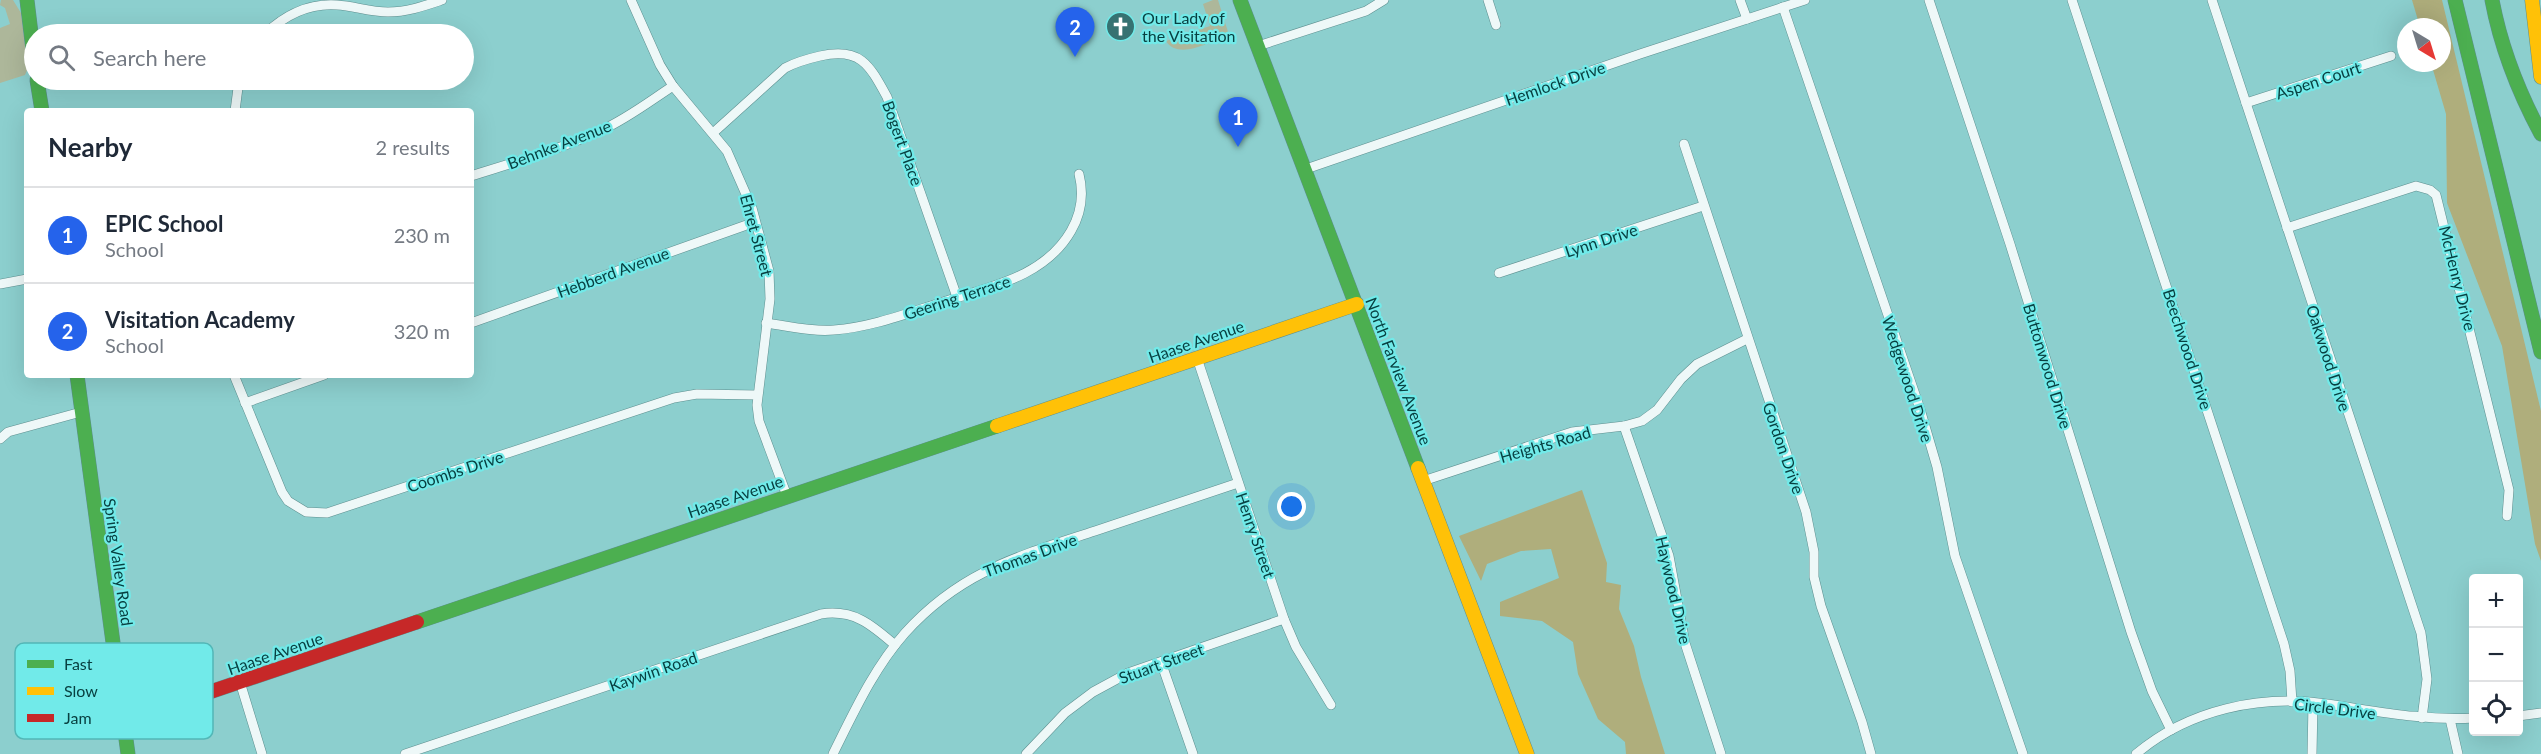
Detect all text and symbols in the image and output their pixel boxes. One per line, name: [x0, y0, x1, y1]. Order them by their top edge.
pin: 2: [1056, 8, 1094, 57]
place label: Our Lady of the Visitation: [1142, 8, 1236, 45]
church icon: Our Lady of the Visitation: [1105, 10, 1137, 42]
north arrow: [2397, 18, 2451, 72]
search box: [24, 24, 474, 90]
icon: search: [45, 41, 78, 74]
text: Search here: [93, 44, 206, 71]
street label: Hemlock Drive: [1503, 57, 1607, 109]
street label: Aspen Court: [2273, 57, 2363, 103]
street label: Bogert Place: [879, 98, 927, 188]
pin: 1: [1218, 98, 1258, 147]
street label: Behnke Avenue: [505, 116, 613, 172]
text: Nearby: [48, 131, 133, 163]
text: 2 results: [375, 135, 450, 159]
street label: Ehret Street: [737, 192, 777, 278]
text: EPIC School: [105, 210, 223, 237]
street label: Lynn Drive: [1562, 219, 1640, 261]
text: 1: [62, 223, 73, 247]
text: 230 m: [394, 223, 450, 247]
street label: McHenry Drive: [2436, 224, 2480, 332]
text: School: [105, 237, 164, 261]
street label: Hebberd Avenue: [554, 243, 672, 301]
street label: Geering Terrace: [902, 271, 1012, 323]
street label: Beechwood Drive: [2160, 286, 2216, 412]
street label: North Farview Avenue: [1362, 295, 1436, 447]
street label: Buttonwood Drive: [2020, 301, 2076, 431]
street label: Oakwood Drive: [2303, 303, 2355, 413]
text: Visitation Academy: [105, 306, 295, 333]
street label: Wedgewood Drive: [1879, 314, 1937, 444]
street label: Haase Avenue: [1146, 316, 1246, 366]
text: 2: [62, 319, 73, 343]
text: 320 m: [394, 319, 450, 343]
text: School: [105, 333, 164, 357]
street label: Gordon Drive: [1759, 400, 1809, 496]
street label: Heights Road: [1497, 422, 1593, 466]
street label: Coombs Drive: [405, 447, 505, 495]
street label: Haase Avenue: [685, 471, 785, 521]
street label: Henry Street: [1232, 490, 1280, 581]
your location: [1277, 492, 1306, 521]
street label: Spring Valley Road: [101, 497, 137, 627]
street label: Thomas Drive: [981, 529, 1079, 581]
street label: Haywood Drive: [1652, 534, 1696, 646]
map controls: [2469, 574, 2523, 736]
button: +: [2469, 574, 2523, 628]
street label: Haase Avenue: [225, 628, 325, 678]
button: −: [2469, 628, 2523, 682]
street label: Stuart Street: [1116, 639, 1206, 687]
legend: [15, 643, 213, 739]
street label: Kaywin Road: [607, 647, 699, 695]
text: Fast: [64, 654, 93, 673]
text: Slow: [64, 681, 98, 700]
button: locate: [2469, 682, 2523, 736]
street label: Circle Drive: [2293, 694, 2377, 722]
text: Jam: [64, 708, 92, 727]

